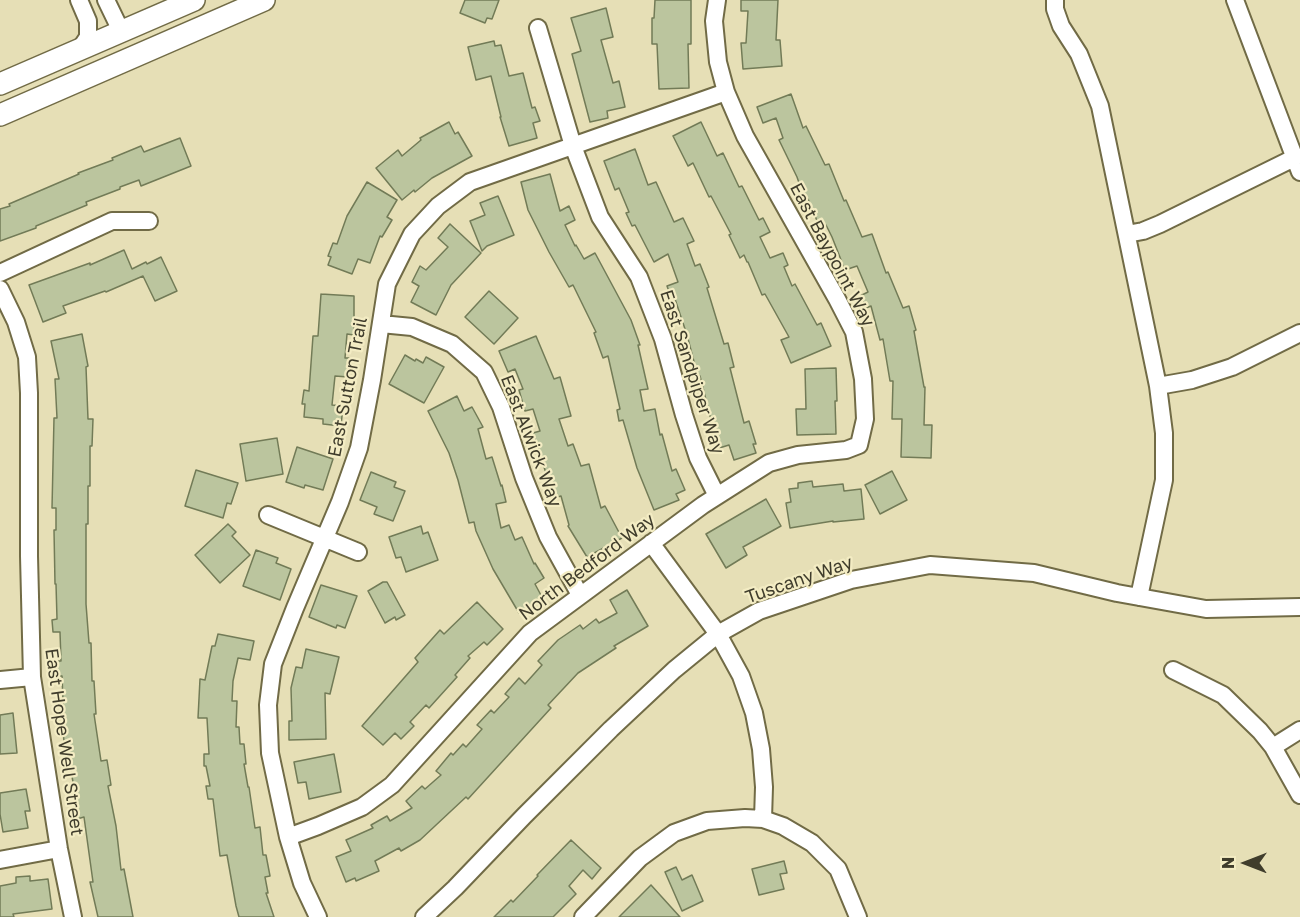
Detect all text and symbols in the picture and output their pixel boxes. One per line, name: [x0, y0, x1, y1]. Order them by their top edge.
street label: East Baypoint Way: [785, 179, 879, 331]
street label: East Sandpiper Way: [655, 287, 729, 457]
street label: East Sutton Trail: [324, 315, 372, 459]
street label: East Alwick Way: [496, 372, 566, 510]
street label: North Bedford Way: [515, 509, 659, 625]
street label: Tuscany Way: [743, 552, 855, 608]
street label: East Hope Well Street: [40, 647, 88, 837]
north arrow: [1216, 833, 1276, 893]
text: N: [1218, 857, 1238, 869]

